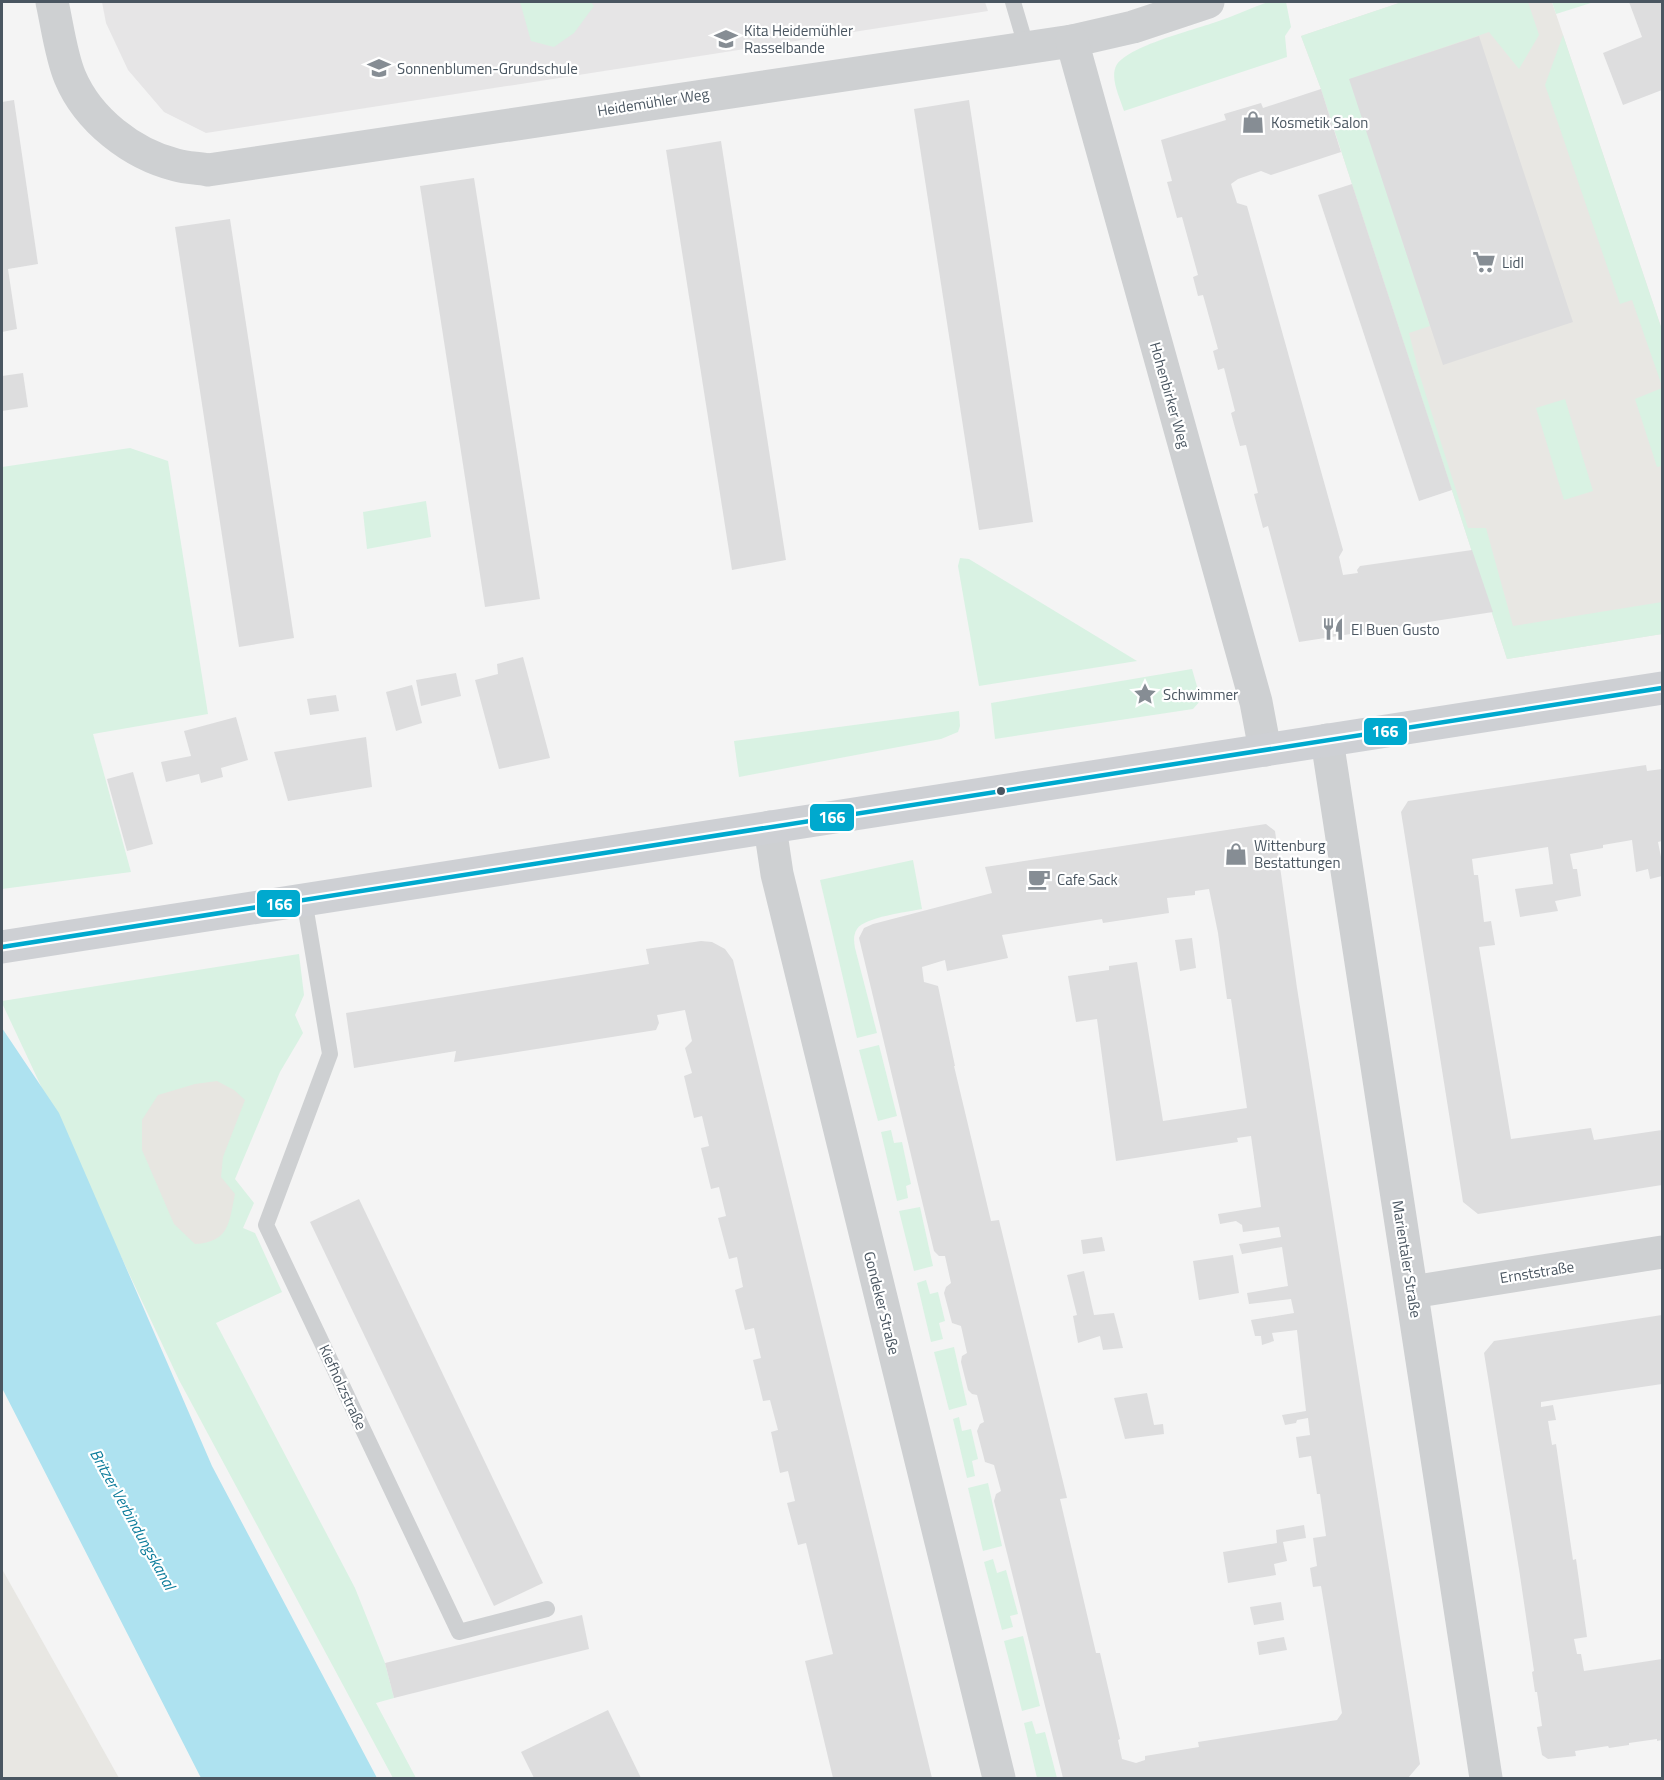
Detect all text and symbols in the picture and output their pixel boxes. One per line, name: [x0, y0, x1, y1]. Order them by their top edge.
place label: Kita Heidemühler Rasselbande: [744, 19, 853, 59]
school or university icon: Kita Heidemühler Rasselbande: [713, 26, 739, 52]
school or university icon: Sonnenblumen-Grundschule: [366, 55, 392, 81]
place label: Sonnenblumen-Grundschule: [397, 57, 578, 80]
street label: Heidemühler Weg: [595, 82, 711, 122]
shop icon: Kosmetik Salon: [1240, 109, 1266, 135]
place label: Kosmetik Salon: [1271, 111, 1368, 134]
supermarket icon: Lidl: [1471, 249, 1497, 275]
place label: Lidl: [1502, 251, 1524, 274]
street label: Hohenbirker Weg: [1144, 339, 1196, 451]
restaurant icon: El Buen Gusto: [1320, 616, 1346, 642]
place label: El Buen Gusto: [1351, 618, 1440, 641]
place icon: Schwimmer: [1132, 681, 1158, 707]
place label: Schwimmer: [1163, 683, 1238, 706]
line badge: 166: [1363, 717, 1408, 746]
text: 166: [1372, 719, 1398, 743]
unlabelled marker: [995, 785, 1007, 797]
line badge: 166: [809, 803, 855, 832]
text: 166: [819, 805, 845, 829]
place label: Wittenburg Bestattungen: [1254, 834, 1340, 874]
shop icon: Wittenburg Bestattungen: [1223, 841, 1249, 867]
cafe icon: Cafe Sack: [1026, 866, 1052, 892]
place label: Cafe Sack: [1057, 868, 1118, 891]
line badge: 166: [256, 889, 301, 918]
text: 166: [266, 892, 292, 916]
street label: Marientaler Straße: [1386, 1199, 1428, 1319]
street label: Gondeker Straße: [858, 1249, 906, 1357]
street label: Ernststraße: [1498, 1255, 1576, 1289]
street label: Kiefholzstraße: [313, 1341, 373, 1433]
water label: Britzer Verbindungskanal: [84, 1444, 182, 1595]

